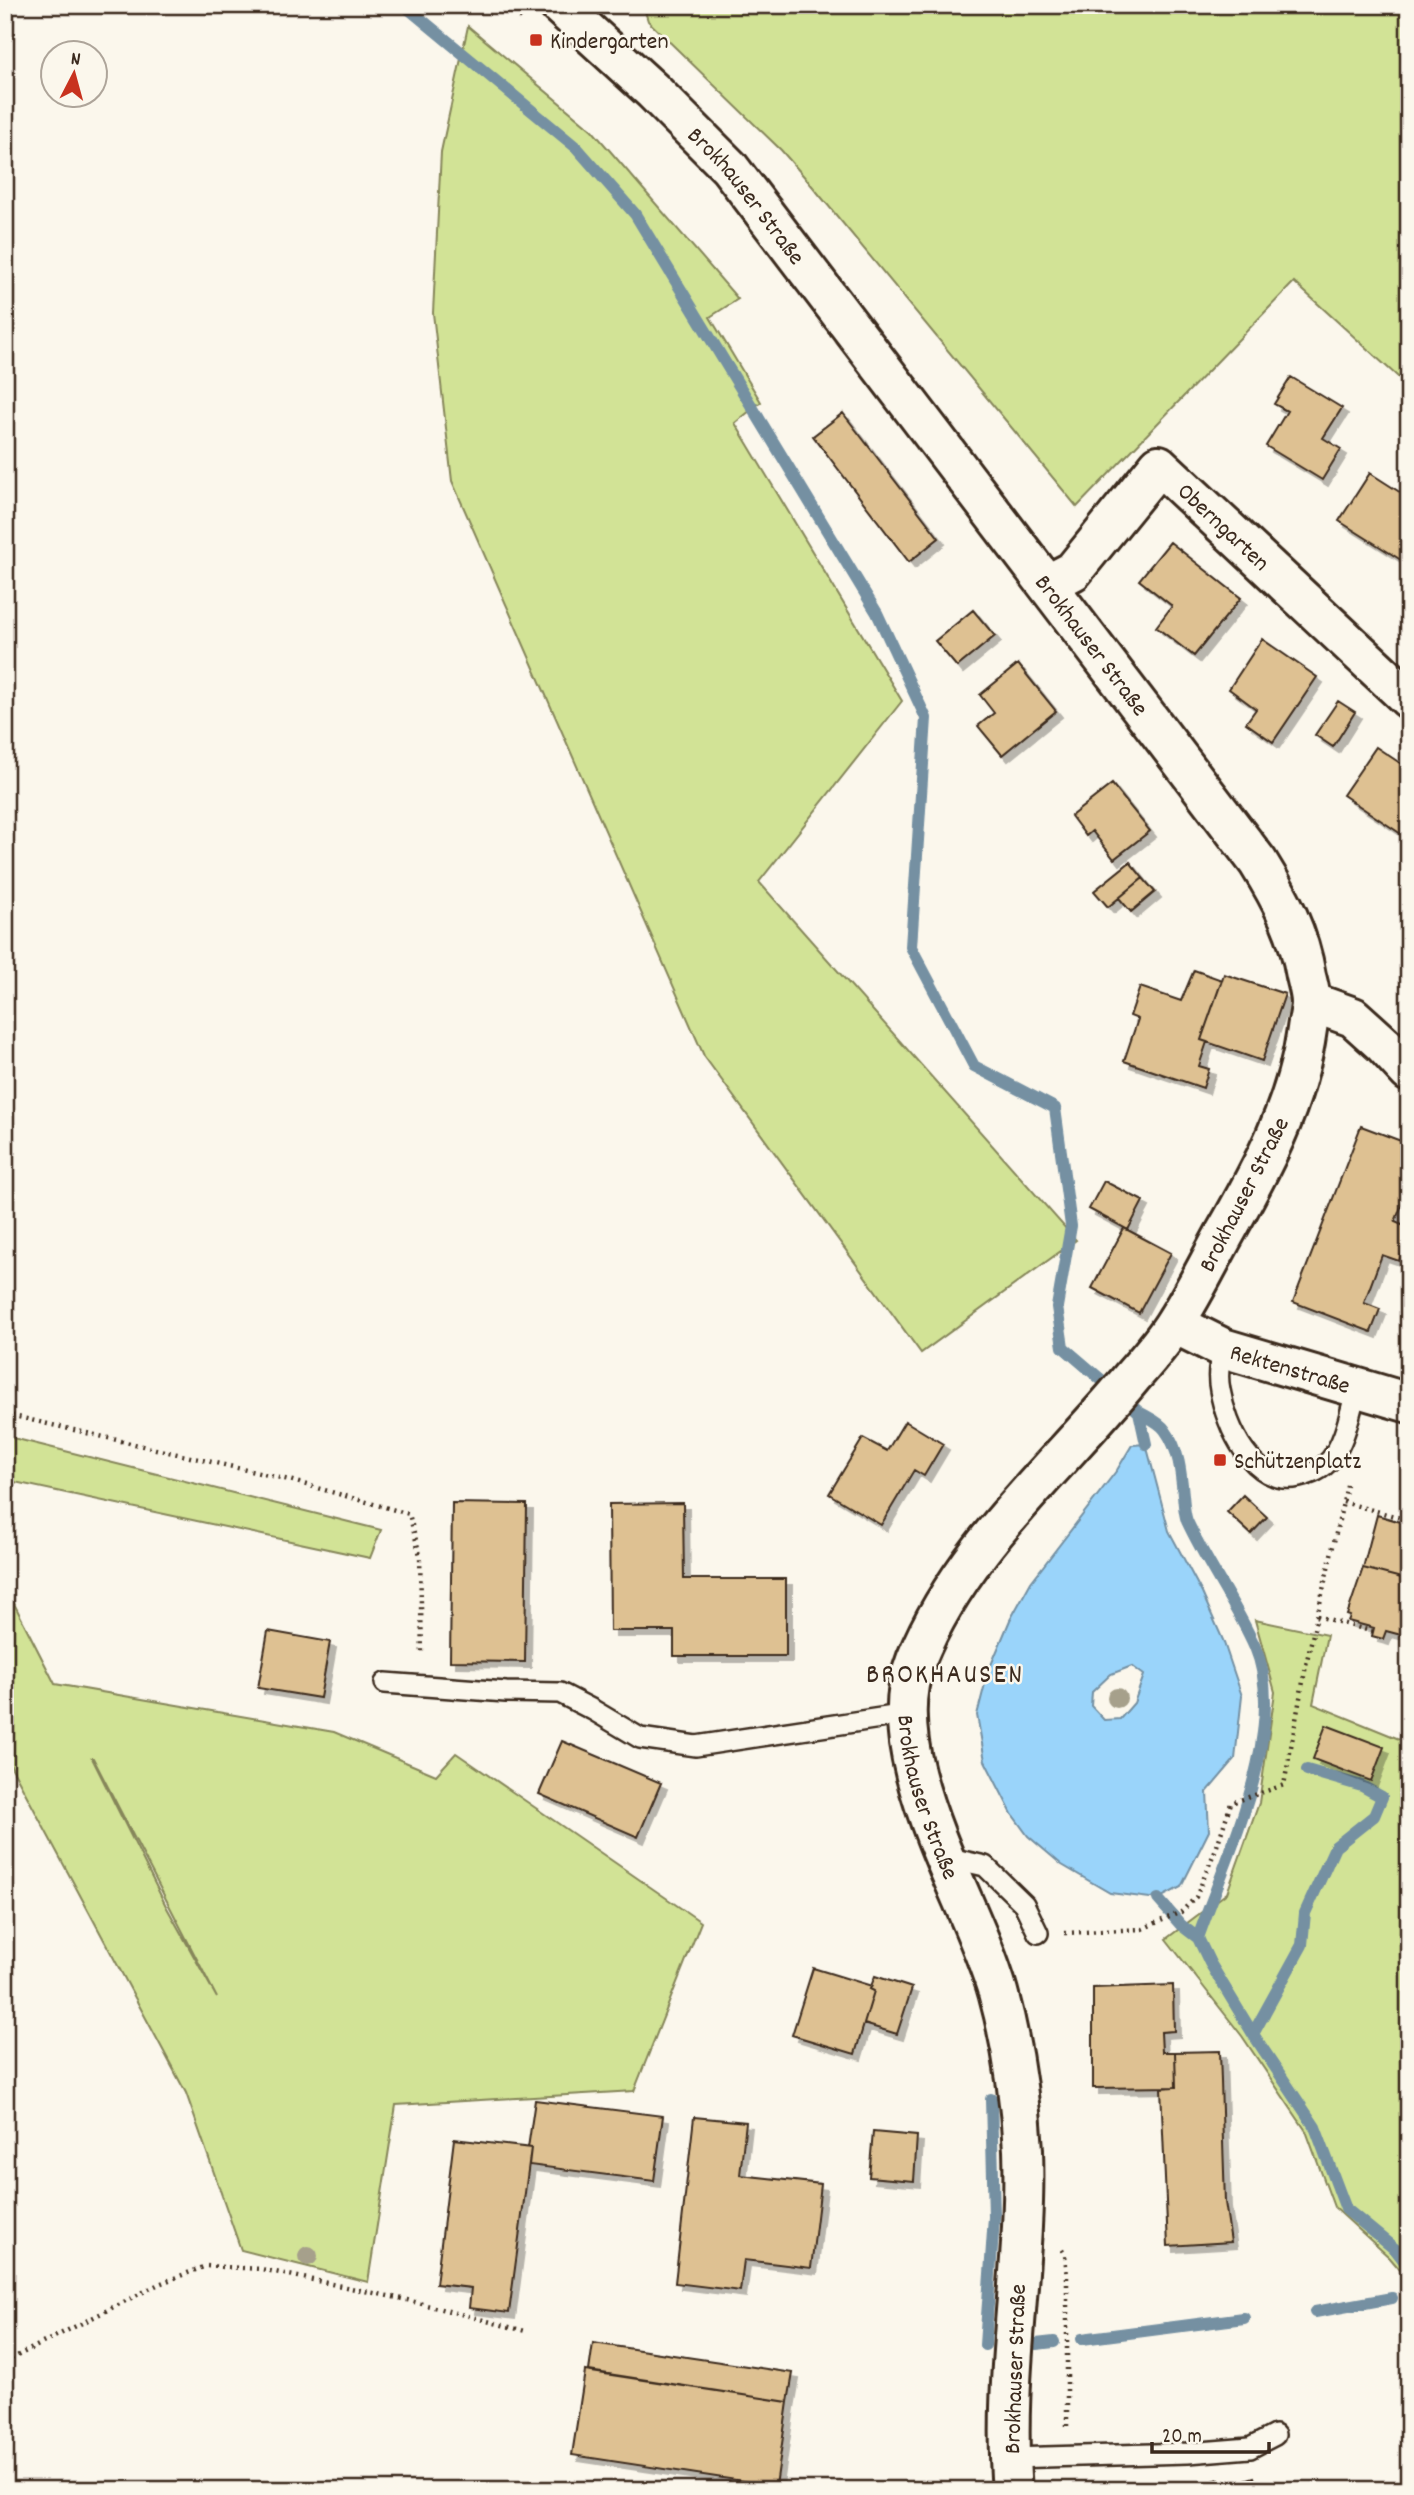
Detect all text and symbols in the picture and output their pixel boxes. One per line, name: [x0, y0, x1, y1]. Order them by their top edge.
place label: Kindergarten: [550, 26, 668, 60]
marker: Kindergarten: [528, 32, 544, 48]
north arrow: [38, 38, 108, 108]
text: N: [69, 47, 81, 74]
street label: Brokhauser Straße: [678, 120, 812, 273]
street label: Oberngarten: [1168, 476, 1276, 580]
street label: Brokhauser Straße: [1025, 568, 1155, 724]
street label: Brokhauser Straße: [1192, 1112, 1299, 1279]
street label: Rektenstraße: [1225, 1337, 1354, 1405]
place label: Schützenplatz: [1234, 1446, 1361, 1480]
marker: Schützenplatz: [1212, 1452, 1228, 1468]
district label: BROKHAUSEN: [866, 1657, 1024, 1697]
street label: Brokhauser Straße: [887, 1714, 966, 1885]
street label: Brokhauser Straße: [997, 2284, 1037, 2455]
scale bar: [1152, 2411, 1269, 2455]
text: 20 m: [1162, 2423, 1202, 2453]

